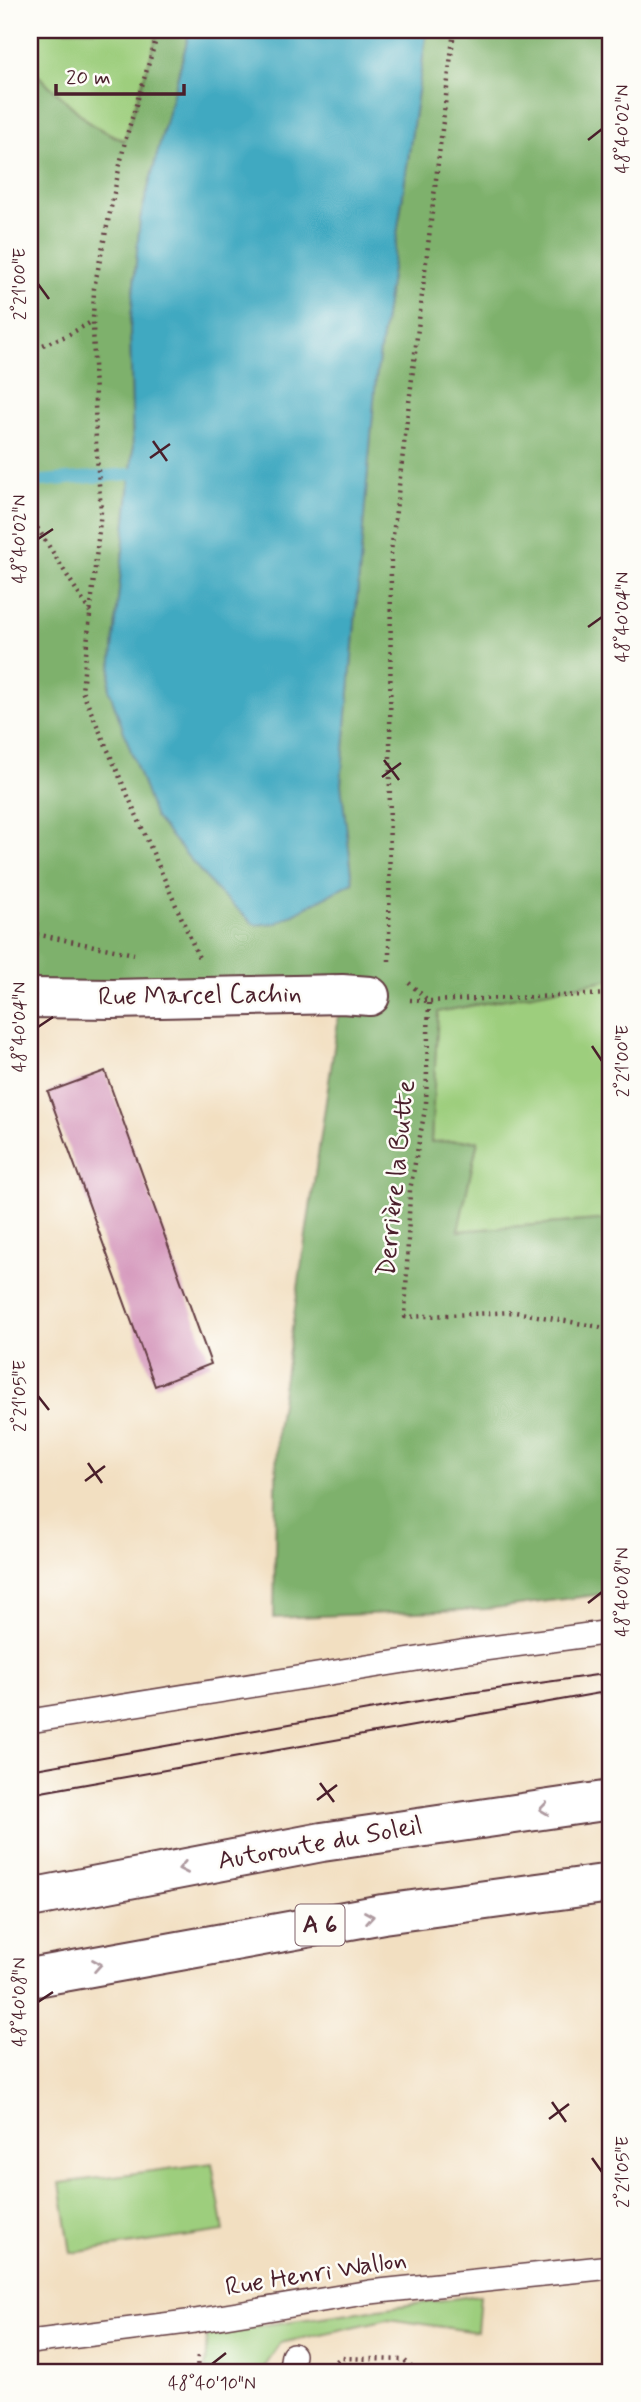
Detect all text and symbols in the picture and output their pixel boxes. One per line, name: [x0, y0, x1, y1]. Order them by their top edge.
scale bar: [56, 52, 184, 96]
text: 20 m: [66, 64, 111, 92]
text: 48°40'02"N: [611, 84, 635, 174]
text: 2°21'00"E: [8, 248, 32, 320]
text: 48°40'02"N: [8, 494, 32, 584]
text: 48°40'04"N: [611, 572, 635, 662]
street label: Rue Marcel Cachin: [98, 977, 302, 1015]
text: 48°40'04"N: [8, 982, 32, 1072]
text: 2°21'00"E: [611, 1025, 635, 1097]
street label: Derrière la Butte: [370, 1078, 424, 1278]
text: 2°21'05"E: [8, 1360, 32, 1432]
text: 48°40'08"N: [611, 1547, 635, 1637]
one-way arrow: [538, 1802, 550, 1817]
street label: Autoroute du Soleil: [215, 1809, 425, 1879]
one-way arrow: [177, 1860, 189, 1875]
road number: A 6: [296, 1904, 344, 1946]
one-way arrow: [363, 1910, 375, 1925]
text: 48°40'08"N: [8, 1957, 32, 2047]
one-way arrow: [91, 1958, 103, 1973]
text: 2°21'05"E: [611, 2136, 635, 2208]
street label: Rue Henri Wallon: [223, 2243, 409, 2305]
text: 48°40'10"N: [168, 2372, 256, 2396]

